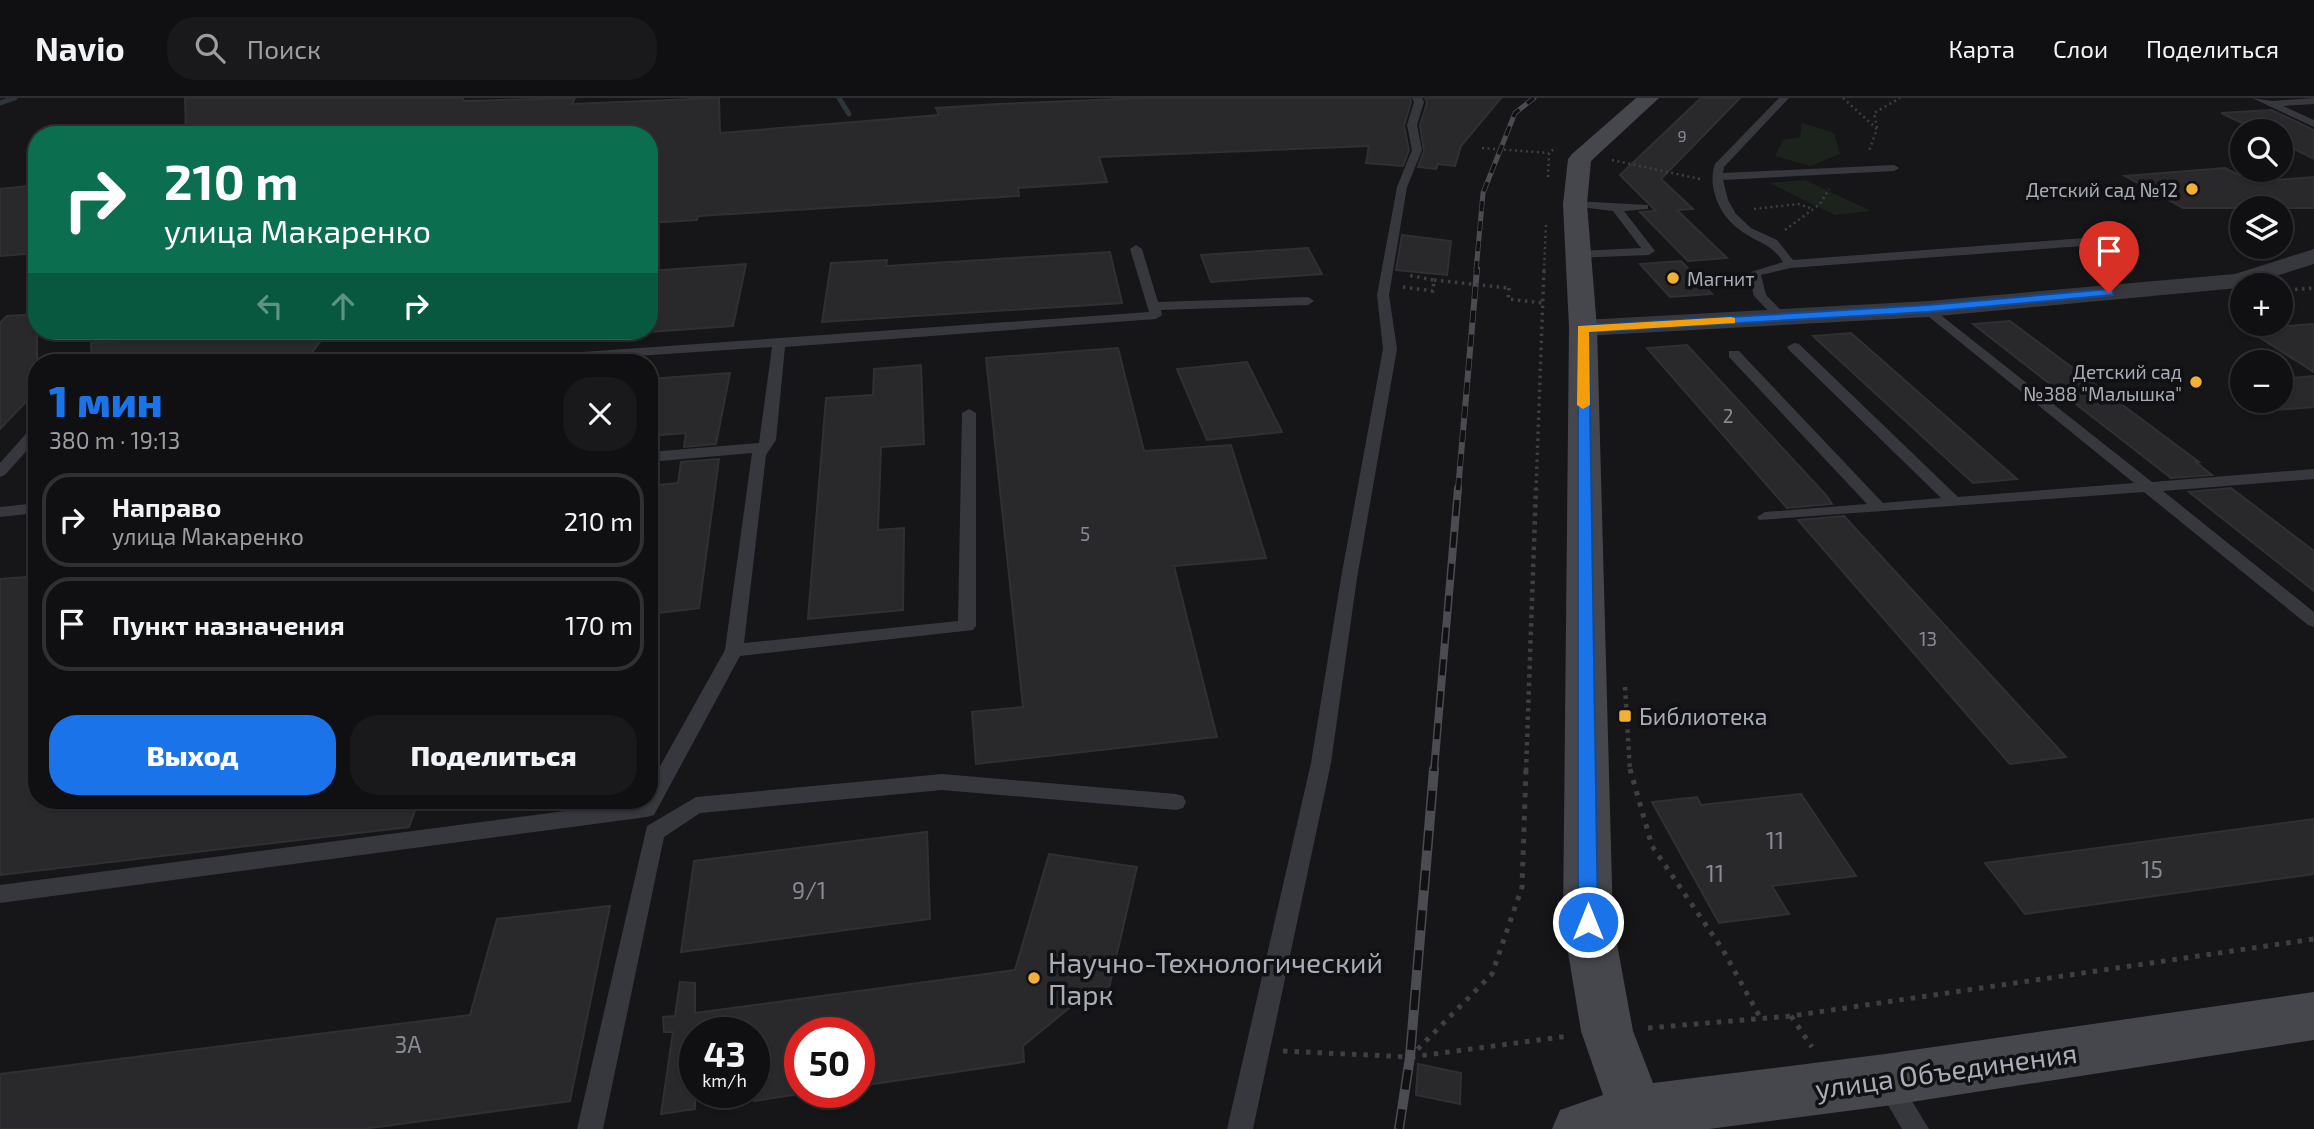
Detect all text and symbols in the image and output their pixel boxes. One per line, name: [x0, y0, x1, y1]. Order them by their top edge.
search box: [167, 17, 657, 80]
text: Navio: [35, 28, 125, 68]
icon: search: [191, 29, 229, 67]
text: Поиск: [247, 33, 321, 64]
text: Карта: [1948, 34, 2015, 63]
text: Слои: [2053, 34, 2108, 63]
text: Поделиться: [2146, 34, 2279, 63]
map controls: [2230, 119, 2293, 413]
button: search: [2230, 119, 2293, 182]
house number: 9: [1677, 126, 1687, 145]
text: 210 m: [164, 151, 298, 210]
icon: right: [49, 154, 140, 245]
place label: Детский сад №12: [2026, 178, 2178, 201]
marker: Детский сад №12: [2184, 181, 2200, 197]
button: layers: [2230, 196, 2293, 259]
text: улица Макаренко: [164, 211, 431, 249]
pin: [2079, 221, 2139, 293]
icon: arrive: [2090, 232, 2128, 270]
place label: Магнит: [1687, 267, 1754, 290]
marker: Магнит: [1665, 270, 1681, 286]
button: +: [2230, 273, 2293, 336]
icon: left: [251, 287, 289, 325]
icon: ahead: [324, 287, 362, 325]
icon: right: [397, 287, 435, 325]
button: −: [2230, 350, 2293, 413]
place label: Детский сад №388 "Малышка": [2023, 360, 2182, 405]
marker: Детский сад №388 "Малышка": [2188, 374, 2204, 390]
text: 1 мин: [49, 375, 163, 425]
button: close: [563, 377, 637, 451]
house number: 2: [1723, 404, 1733, 427]
text: 380 m · 19:13: [49, 426, 180, 454]
text: Направо: [112, 491, 221, 522]
icon: right: [53, 501, 91, 539]
text: 210 m: [564, 505, 633, 536]
text: улица Макаренко: [112, 522, 304, 550]
house number: 5: [1080, 522, 1090, 545]
icon: arrive: [53, 605, 91, 643]
text: Пункт назначения: [112, 609, 345, 640]
text: 170 m: [565, 609, 633, 640]
house number: 13: [1919, 627, 1937, 650]
place label: Библиотека: [1639, 702, 1767, 730]
marker: Библиотека: [1617, 708, 1633, 724]
button: Выход: [49, 715, 336, 795]
button: Поделиться: [350, 715, 637, 795]
house number: 11: [1766, 826, 1784, 854]
house number: 15: [2141, 855, 2163, 883]
house number: 11: [1706, 859, 1724, 887]
house number: 9/1: [792, 876, 826, 904]
position arrow: [1551, 885, 1625, 959]
place label: Научно-Технологический Парк: [1048, 945, 1383, 1011]
marker: Научно-Технологический Парк: [1026, 970, 1042, 986]
speed limit sign: 50: [784, 1017, 875, 1108]
house number: 3А: [394, 1030, 422, 1058]
text: 43: [703, 1032, 746, 1074]
street label: улица Объединения: [1813, 1035, 2079, 1105]
text: km/h: [702, 1069, 747, 1091]

